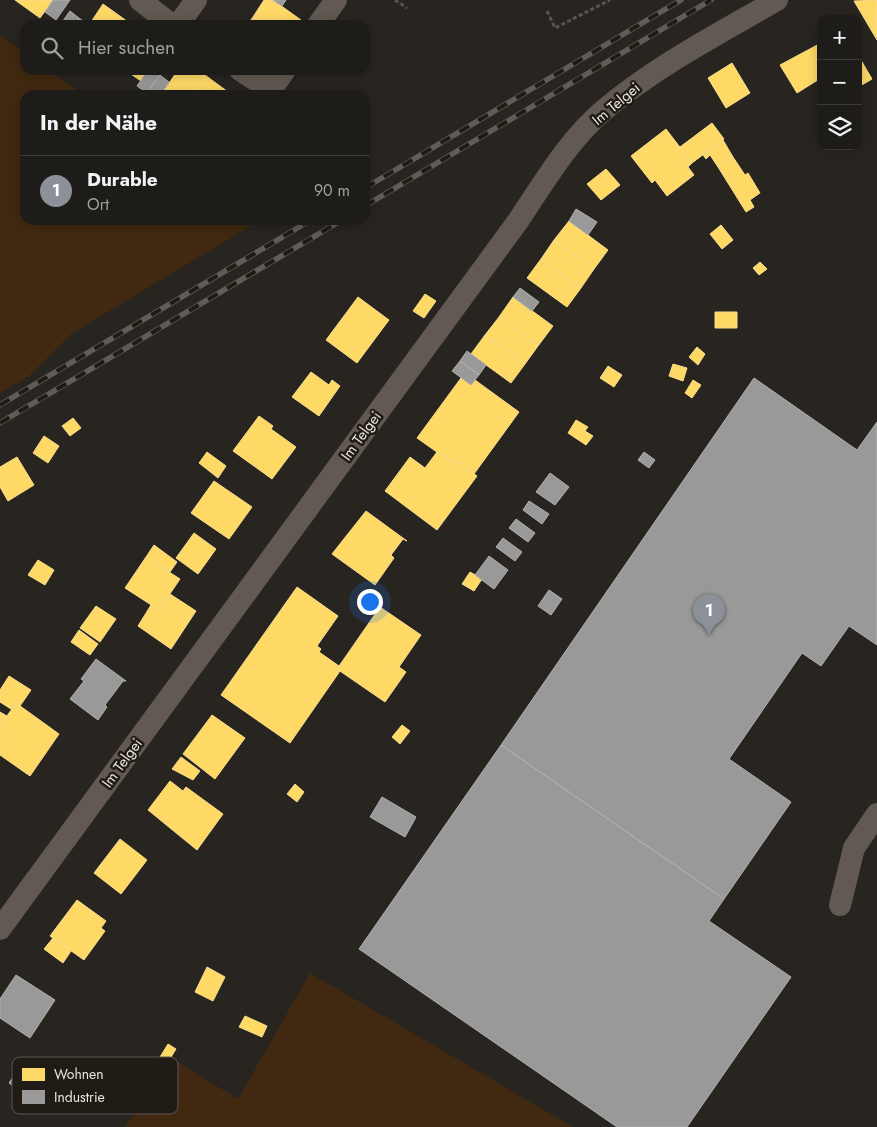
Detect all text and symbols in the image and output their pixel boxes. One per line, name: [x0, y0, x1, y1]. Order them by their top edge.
map controls: [817, 15, 862, 150]
button: +: [817, 15, 862, 60]
search box: [20, 20, 370, 75]
icon: search: [38, 34, 66, 62]
text: Hier suchen: [78, 34, 175, 61]
button: −: [817, 60, 862, 105]
street label: Im Telgei: [587, 77, 645, 131]
button: layers: [817, 105, 862, 150]
text: In der Nähe: [40, 108, 157, 138]
text: Durable: [87, 166, 158, 193]
text: 1: [52, 179, 60, 202]
text: 90 m: [314, 179, 350, 202]
text: Ort: [87, 193, 109, 216]
street label: Im Telgei: [335, 407, 387, 465]
your location: [357, 589, 383, 615]
pin: 1: [693, 594, 725, 635]
street label: Im Telgei: [96, 734, 148, 792]
legend: [12, 1057, 178, 1114]
text: Wohnen: [54, 1064, 104, 1084]
text: Industrie: [54, 1087, 105, 1107]

